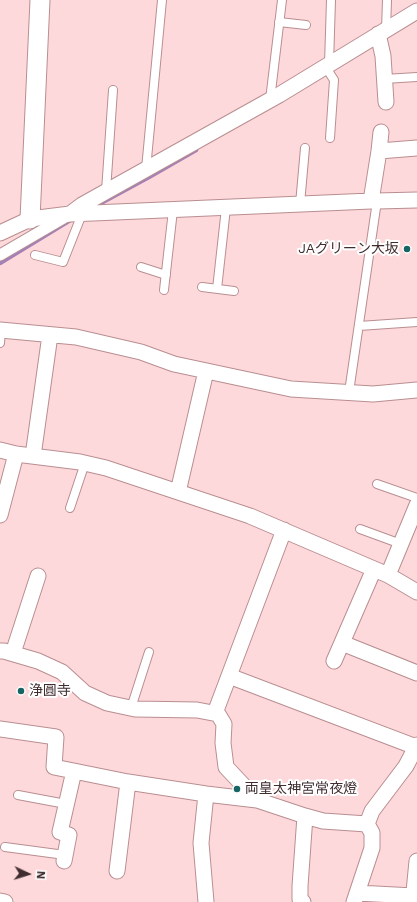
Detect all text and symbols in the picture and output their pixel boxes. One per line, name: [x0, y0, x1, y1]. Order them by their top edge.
place label: JAグリーン大坂: [298, 241, 399, 257]
marker: JAグリーン大坂: [402, 244, 412, 254]
place label: 浄圓寺: [29, 683, 71, 699]
marker: 浄圓寺: [16, 686, 26, 696]
place label: 両皇太神宮常夜燈: [245, 781, 357, 797]
marker: 両皇太神宮常夜燈: [232, 784, 242, 794]
north arrow: [8, 854, 48, 894]
text: N: [34, 870, 47, 879]

